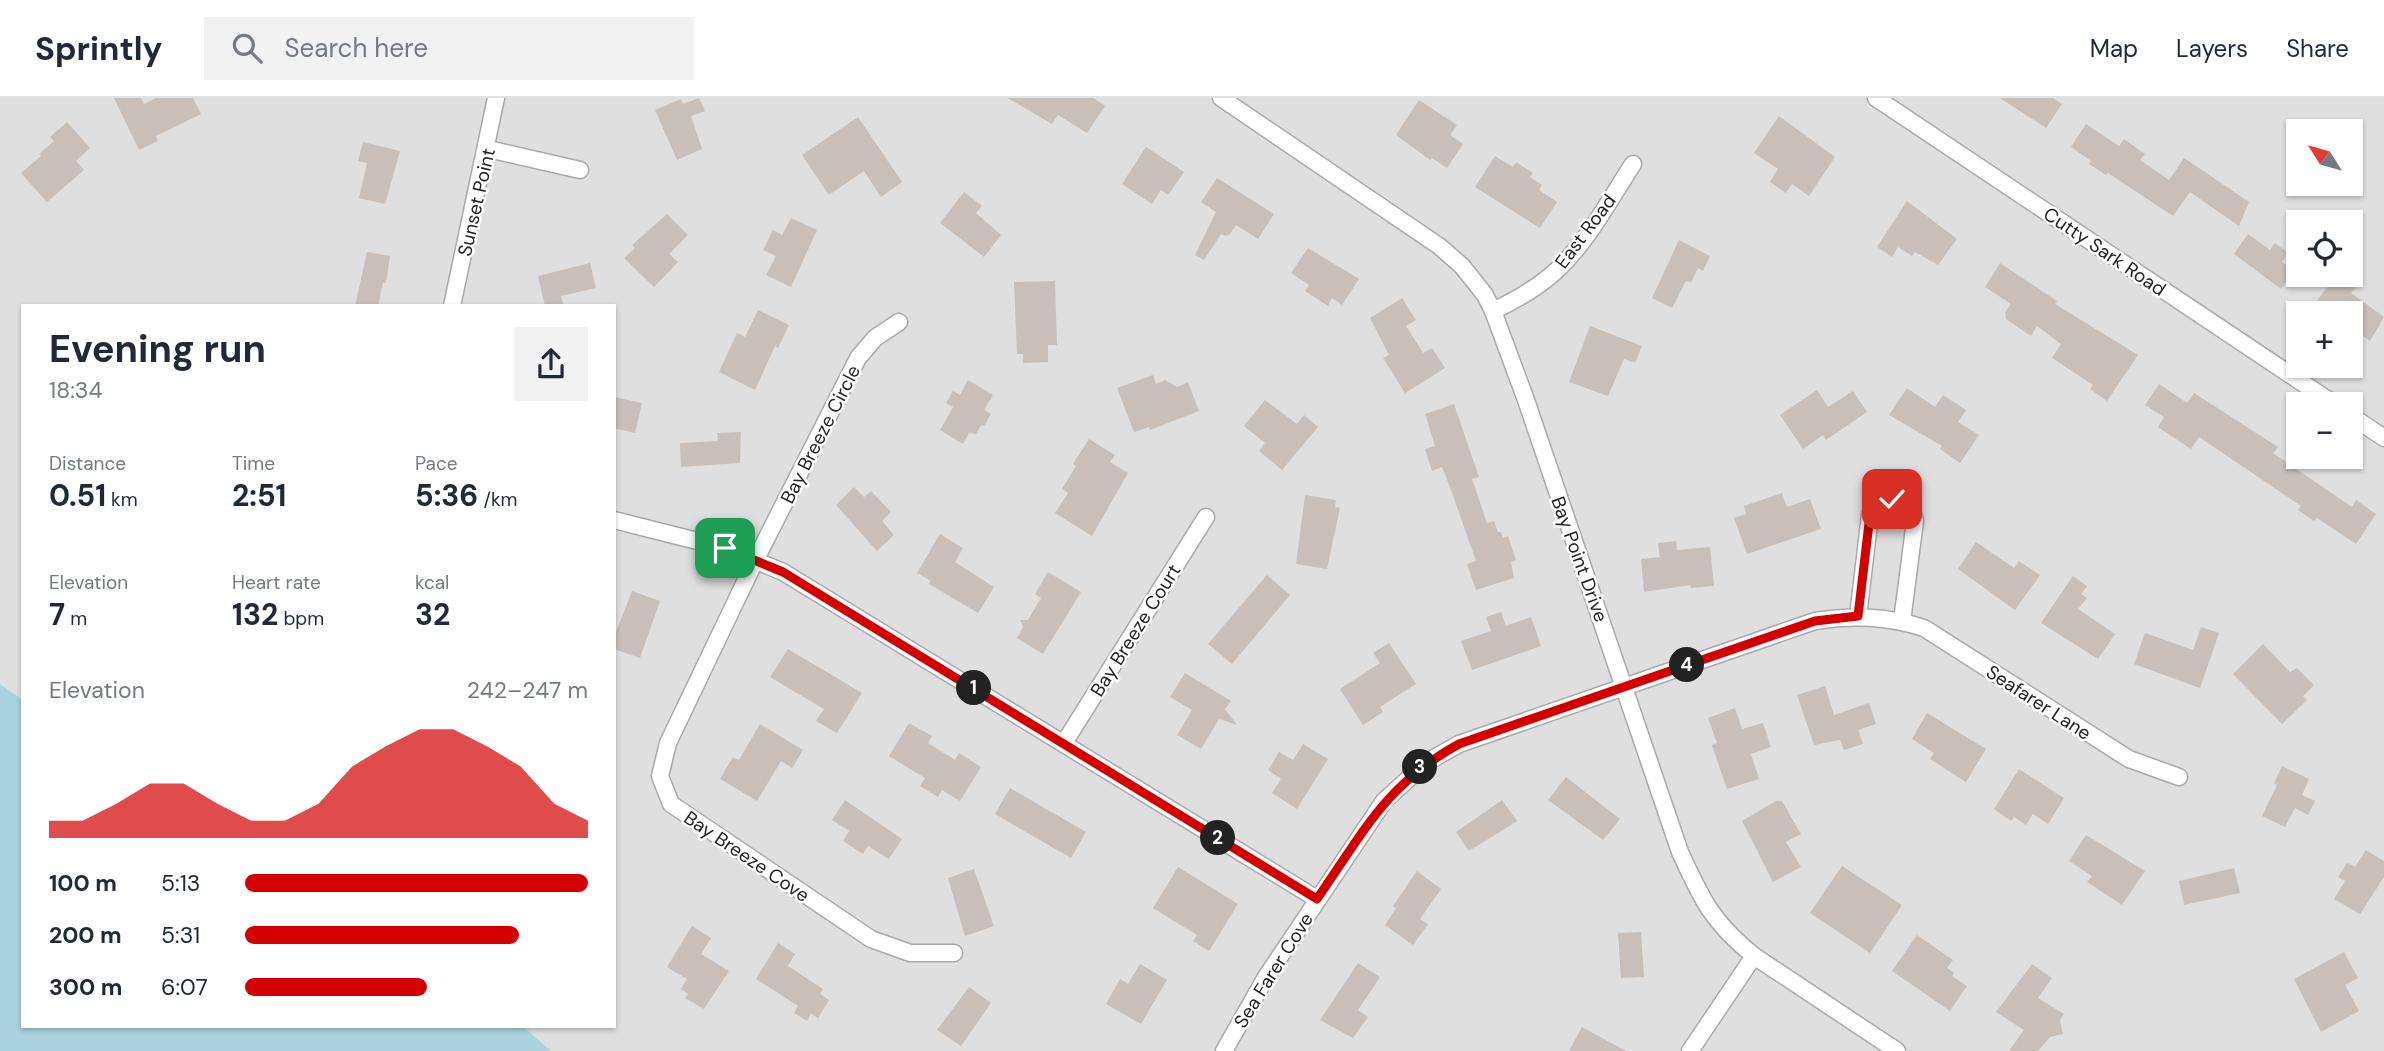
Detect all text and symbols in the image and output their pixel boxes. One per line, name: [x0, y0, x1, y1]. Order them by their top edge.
search box: [204, 17, 694, 80]
text: Sprintly: [35, 27, 162, 70]
icon: search: [228, 29, 266, 67]
text: Search here: [284, 31, 428, 65]
text: Map: [2090, 33, 2138, 64]
text: Layers: [2176, 33, 2248, 64]
text: Share: [2286, 33, 2349, 64]
north arrow: [2286, 119, 2362, 196]
map controls: [2286, 119, 2363, 469]
street label: Sunset Point: [452, 146, 501, 259]
street label: East Road: [1549, 189, 1622, 274]
street label: Cutty Sark Road: [2039, 201, 2171, 302]
button: locate: [2286, 210, 2363, 287]
button: +: [2286, 301, 2363, 378]
text: Evening run: [49, 324, 266, 374]
button: share: [514, 327, 588, 401]
street label: Bay Breeze Circle: [775, 361, 866, 508]
text: 18:34: [49, 375, 102, 405]
button: −: [2286, 392, 2363, 469]
text: Distance: [49, 451, 126, 476]
text: Time: [232, 451, 275, 476]
text: Pace: [415, 451, 458, 476]
pin: [1862, 469, 1922, 529]
text: 0.51: [49, 476, 106, 515]
text: 2:51: [232, 476, 287, 515]
text: 5:36: [415, 476, 478, 515]
icon: check: [1873, 480, 1911, 518]
text: km: [106, 487, 138, 512]
text: /km: [478, 487, 517, 512]
street label: Bay Point Drive: [1545, 493, 1614, 625]
pin: [695, 518, 755, 578]
icon: arrive: [706, 529, 744, 567]
street label: Bay Breeze Court: [1085, 559, 1186, 701]
text: Elevation: [49, 570, 128, 595]
text: Heart rate: [232, 570, 321, 595]
text: kcal: [415, 570, 449, 595]
text: 7: [49, 595, 65, 634]
text: 132: [232, 595, 278, 634]
text: 32: [415, 595, 450, 634]
text: m: [65, 606, 87, 631]
text: bpm: [278, 606, 324, 631]
pin: 4: [1670, 648, 1704, 682]
text: 4: [1680, 652, 1693, 677]
street label: Seafarer Lane: [1982, 659, 2096, 746]
pin: 1: [956, 670, 992, 706]
text: Elevation: [49, 675, 145, 705]
text: 242–247 m: [467, 675, 588, 705]
text: 1: [970, 675, 977, 700]
pin: 3: [1402, 750, 1438, 784]
text: 3: [1414, 754, 1425, 779]
street label: Bay Breeze Cove: [679, 805, 814, 908]
pin: 2: [1200, 820, 1236, 856]
text: 2: [1212, 825, 1223, 850]
text: 100 m: [49, 868, 117, 898]
text: 5:13: [161, 868, 200, 898]
street label: Sea Farer Cove: [1228, 908, 1319, 1033]
text: 200 m: [49, 920, 122, 950]
text: 5:31: [161, 920, 200, 950]
text: 300 m: [49, 972, 122, 1002]
text: 6:07: [161, 972, 208, 1002]

